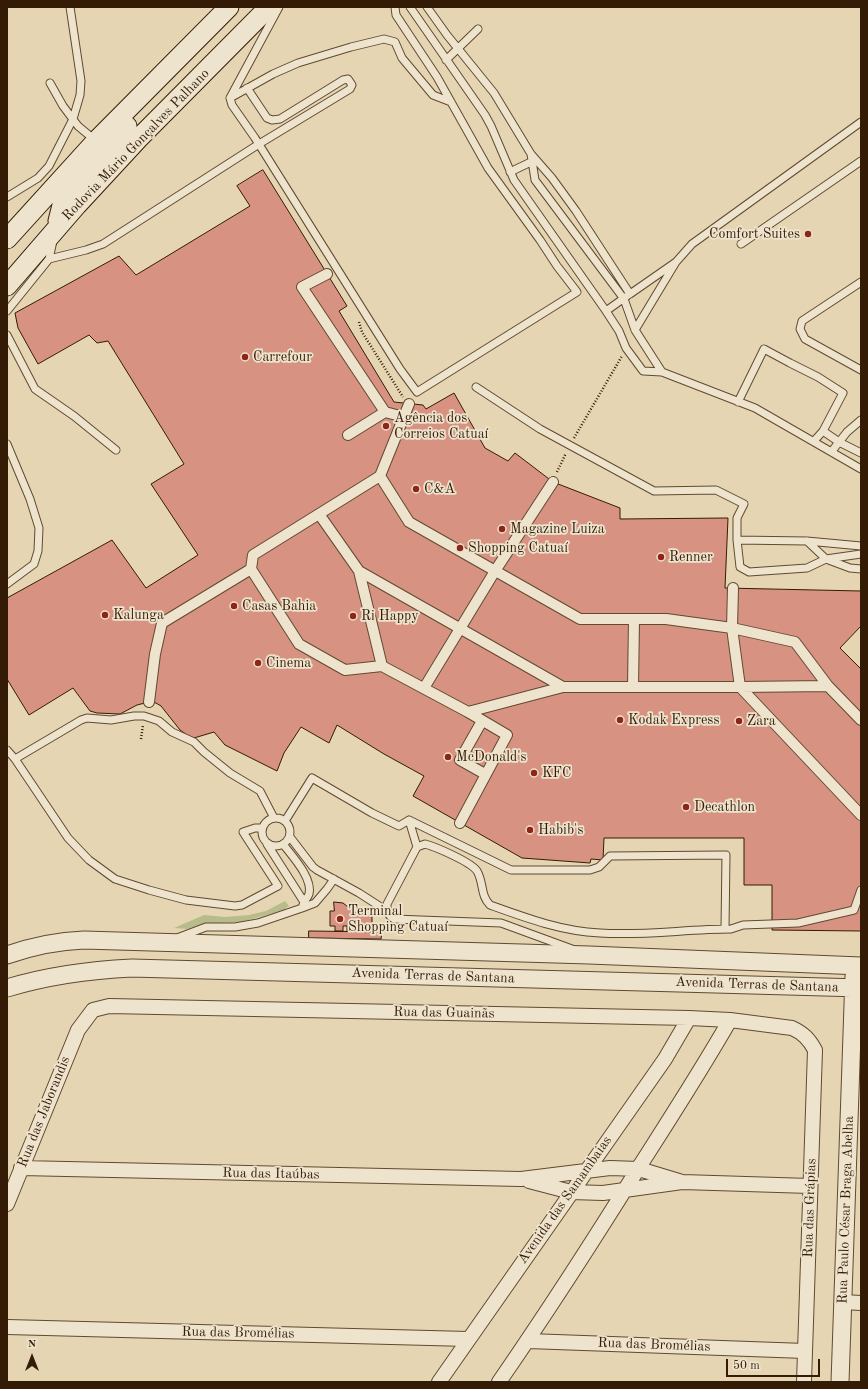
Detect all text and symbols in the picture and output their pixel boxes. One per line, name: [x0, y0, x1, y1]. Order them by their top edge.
street label: Rodovia Mário Gonçalves Palhano: [59, 65, 213, 225]
place label: Comfort Suites: [709, 226, 800, 242]
marker: Comfort Suites: [803, 229, 813, 239]
place label: Carrefour: [253, 349, 312, 365]
marker: Carrefour: [240, 352, 250, 362]
place label: Agência dos Correios Catuaí: [394, 410, 488, 442]
marker: Agência dos Correios Catuaí: [381, 421, 391, 431]
place label: C&A: [424, 481, 455, 497]
marker: C&A: [411, 484, 421, 494]
place label: Magazine Luiza: [510, 521, 605, 537]
marker: Magazine Luiza: [497, 524, 507, 534]
place label: Shopping Catuaí: [468, 540, 568, 556]
marker: Shopping Catuaí: [455, 543, 465, 553]
place label: Renner: [669, 549, 713, 565]
marker: Renner: [656, 552, 666, 562]
place label: Casas Bahia: [242, 598, 316, 614]
marker: Casas Bahia: [229, 601, 239, 611]
place label: Kalunga: [113, 607, 164, 623]
place label: Ri Happy: [361, 608, 419, 624]
marker: Kalunga: [100, 610, 110, 620]
marker: Ri Happy: [348, 611, 358, 621]
place label: Cinema: [266, 655, 311, 671]
marker: Cinema: [253, 658, 263, 668]
place label: Kodak Express: [628, 712, 719, 728]
place label: Zara: [747, 713, 776, 729]
marker: Kodak Express: [615, 715, 625, 725]
marker: Zara: [734, 716, 744, 726]
place label: McDonald's: [456, 749, 527, 765]
marker: McDonald's: [443, 752, 453, 762]
place label: KFC: [542, 765, 571, 781]
marker: KFC: [529, 768, 539, 778]
place label: Decathlon: [694, 799, 755, 815]
marker: Decathlon: [681, 802, 691, 812]
place label: Habib's: [538, 822, 583, 838]
marker: Habib's: [525, 825, 535, 835]
place label: Terminal Shopping Catuaí: [348, 903, 448, 936]
marker: Terminal Shopping Catuaí: [335, 914, 345, 924]
street label: Avenida Terras de Santana: [351, 965, 515, 987]
street label: Avenida Terras de Santana: [675, 974, 839, 996]
street label: Rua das Guainãs: [393, 1004, 495, 1022]
street label: Rua das Jaborandis: [14, 1054, 74, 1170]
street label: Rua Paulo César Braga Abelha: [834, 1116, 858, 1304]
street label: Avenida das Samambaias: [514, 1133, 616, 1267]
street label: Rua das Grápias: [800, 1158, 820, 1258]
street label: Rua das Itaúbas: [222, 1165, 320, 1183]
street label: Rua das Bromélias: [181, 1324, 295, 1342]
street label: Rua das Bromélias: [597, 1335, 711, 1355]
north arrow: [12, 1337, 52, 1377]
text: N: [28, 1339, 36, 1350]
scale bar: [728, 1351, 822, 1377]
text: 50 m: [733, 1360, 760, 1372]

